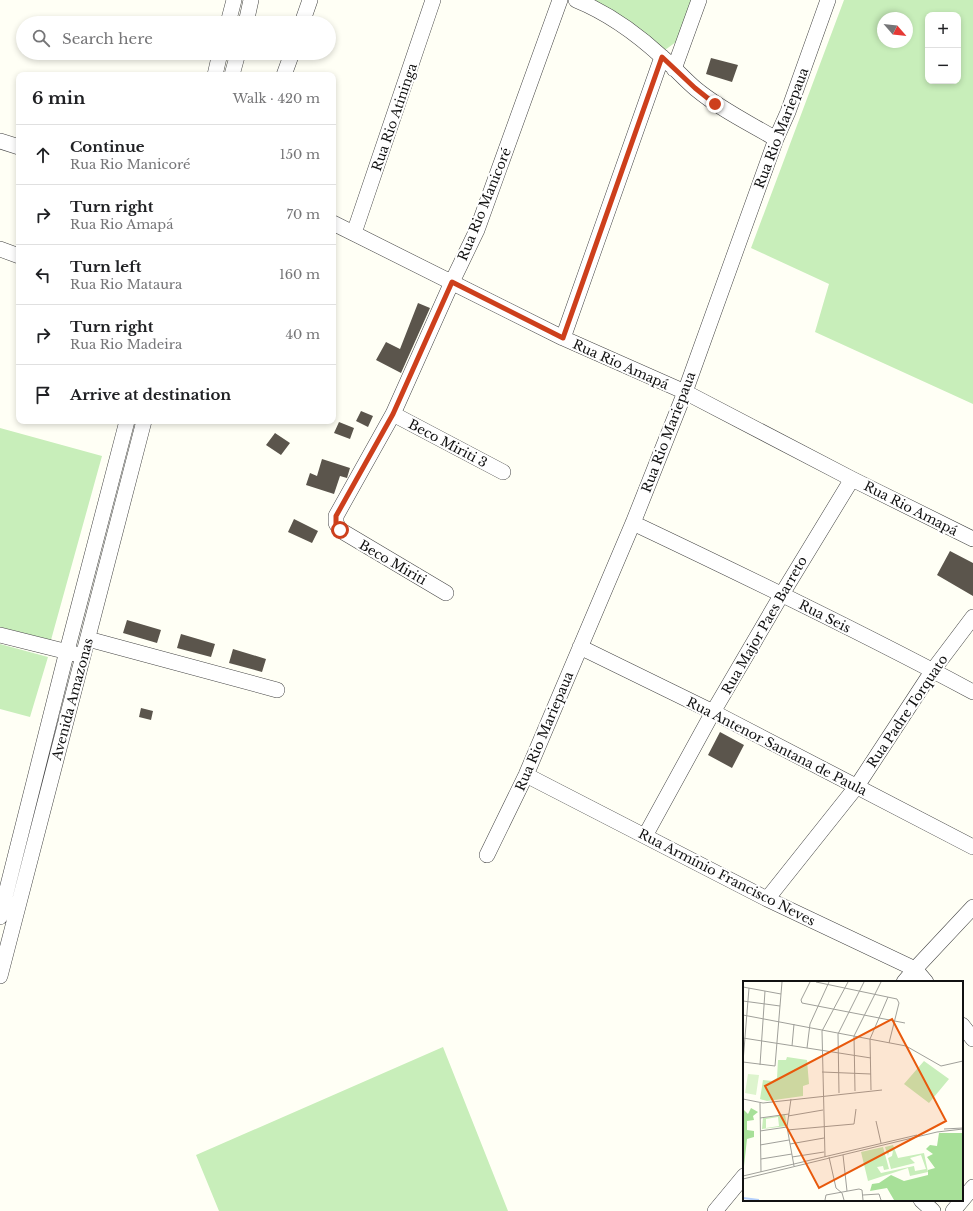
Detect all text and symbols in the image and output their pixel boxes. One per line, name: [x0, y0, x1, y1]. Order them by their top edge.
north arrow: [877, 12, 913, 48]
map controls: [925, 12, 961, 84]
button: +: [925, 12, 961, 48]
search box: [16, 16, 336, 60]
icon: search: [30, 27, 52, 49]
text: Search here: [62, 29, 153, 48]
button: −: [925, 48, 961, 84]
street label: Rua Rio Atininga: [368, 60, 421, 173]
street label: Rua Rio Mariepaua: [751, 65, 813, 191]
text: 6 min: [32, 88, 85, 109]
text: Walk · 420 m: [233, 90, 320, 107]
route end: [706, 95, 724, 113]
text: Continue: [70, 137, 145, 156]
icon: ahead: [32, 144, 54, 166]
street label: Rua Rio Manicoré: [454, 145, 515, 263]
text: 150 m: [280, 146, 320, 163]
text: Rua Rio Manicoré: [70, 156, 190, 173]
text: Turn right: [70, 197, 153, 216]
icon: right: [32, 204, 54, 226]
text: 70 m: [287, 206, 320, 223]
text: Rua Rio Amapá: [70, 216, 173, 233]
text: Turn left: [70, 257, 141, 276]
icon: left: [32, 264, 54, 286]
text: 160 m: [279, 266, 320, 283]
text: Rua Rio Mataura: [70, 276, 182, 293]
text: Turn right: [70, 317, 153, 336]
icon: right: [32, 324, 54, 346]
text: 40 m: [285, 326, 320, 343]
text: Rua Rio Madeira: [70, 336, 182, 353]
street label: Rua Rio Amapá: [570, 336, 672, 394]
street label: Rua Rio Mariepaua: [638, 369, 700, 495]
icon: arrive: [32, 384, 54, 406]
text: Arrive at destination: [70, 385, 231, 404]
street label: Beco Miriti 3: [405, 416, 490, 471]
street label: Rua Rio Amapá: [861, 477, 961, 540]
route start: [331, 521, 349, 539]
street label: Beco Miriti: [356, 536, 430, 589]
street label: Rua Major Paes Barreto: [718, 553, 811, 697]
street label: Rua Seis: [796, 596, 854, 637]
street label: Avenida Amazonas: [48, 636, 97, 763]
street label: Rua Padre Torquato: [863, 652, 952, 771]
street label: Rua Rio Mariepaua: [512, 668, 578, 793]
street label: Rua Antenor Santana de Paula: [684, 693, 870, 800]
street label: Rua Armínio Francisco Neves: [635, 825, 818, 930]
inset map: [743, 981, 963, 1201]

